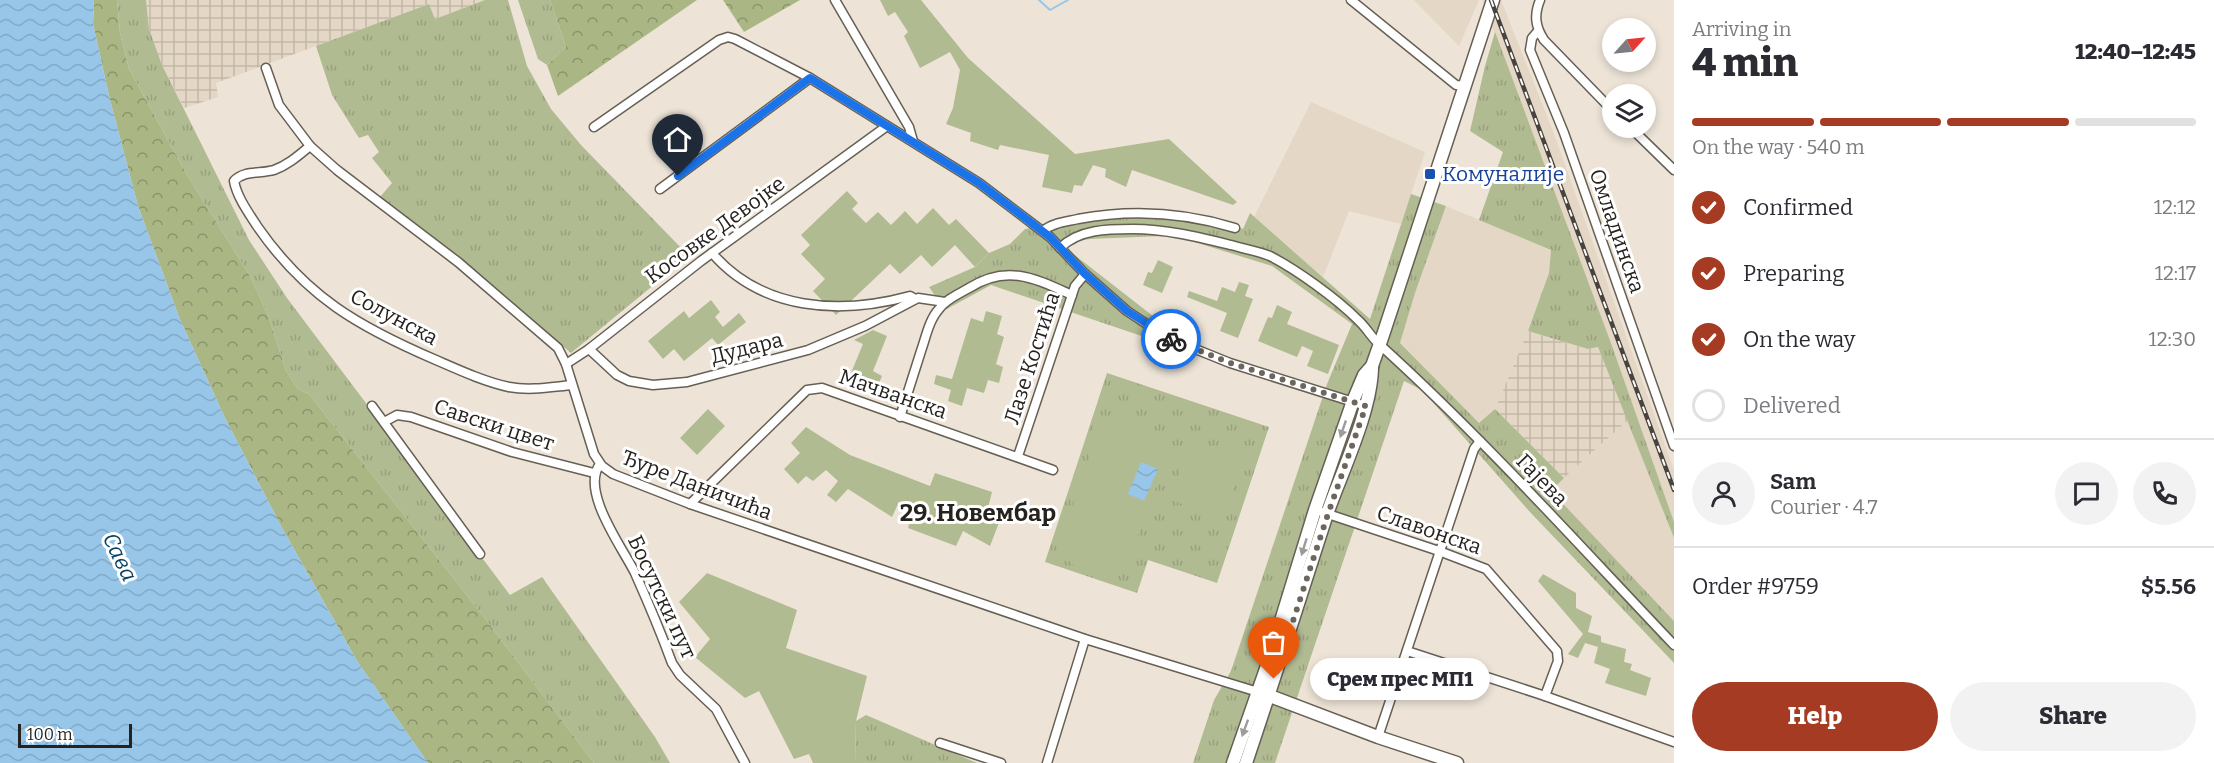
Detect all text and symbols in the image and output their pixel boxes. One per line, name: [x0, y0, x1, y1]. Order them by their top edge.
text: Arriving in: [1692, 17, 1791, 41]
north arrow: [1602, 18, 1656, 72]
map controls: [1602, 18, 1656, 138]
text: 12:40–12:45: [2075, 38, 2196, 65]
text: 4 min: [1692, 40, 1798, 86]
button: layers: [1602, 84, 1656, 138]
pin: [652, 114, 703, 176]
icon: home: [661, 123, 694, 156]
text: On the way · 540 m: [1692, 135, 1865, 159]
place label: Комуналије: [1442, 161, 1564, 187]
street label: Омладинска: [1584, 166, 1651, 297]
marker: Комуналије: [1423, 167, 1437, 181]
street label: Косовке Девојке: [640, 171, 790, 289]
icon: check: [1692, 191, 1725, 224]
text: Confirmed: [1743, 194, 1853, 221]
text: 12:12: [2154, 195, 2196, 219]
icon: check: [1692, 257, 1725, 290]
text: Preparing: [1743, 260, 1845, 287]
text: 12:17: [2155, 261, 2196, 285]
street label: Солунска: [346, 283, 443, 351]
street label: Лазе Костића: [998, 288, 1066, 427]
courier: [1141, 309, 1201, 369]
icon: bike: [1155, 323, 1188, 356]
icon: check: [1692, 323, 1725, 356]
street label: Дудара: [708, 326, 786, 369]
text: On the way: [1743, 326, 1855, 353]
text: 12:30: [2149, 327, 2196, 351]
street label: Мачванска: [836, 363, 951, 425]
text: Delivered: [1743, 392, 1841, 419]
street label: Савски цвет: [431, 393, 558, 457]
one-way arrow: [1338, 420, 1347, 438]
street label: Ђуре Даничића: [618, 444, 776, 526]
street label: Гајева: [1511, 448, 1574, 512]
button: person: [1692, 462, 1755, 525]
button: chat: [2055, 462, 2118, 525]
button: phone: [2133, 462, 2196, 525]
text: Sam: [1770, 468, 1816, 495]
text: Courier · 4.7: [1770, 495, 1878, 519]
district label: 29. Новембар: [900, 499, 1056, 527]
street label: Славонска: [1373, 500, 1485, 560]
water label: Сава: [97, 528, 143, 586]
street label: Босутски пут: [622, 531, 702, 663]
one-way arrow: [1299, 538, 1308, 556]
text: Order #9759: [1692, 573, 1819, 600]
text: $5.56: [2141, 573, 2196, 600]
pin: [1248, 617, 1299, 679]
icon: bag: [1257, 626, 1290, 659]
callout: Срем прес МП1: [1310, 658, 1490, 700]
text: Срем прес МП1: [1327, 667, 1473, 691]
button: Help: [1692, 682, 1938, 751]
button: Share: [1950, 682, 2196, 751]
one-way arrow: [1240, 719, 1250, 737]
scale bar: [18, 721, 132, 748]
text: 100 m: [27, 725, 72, 744]

